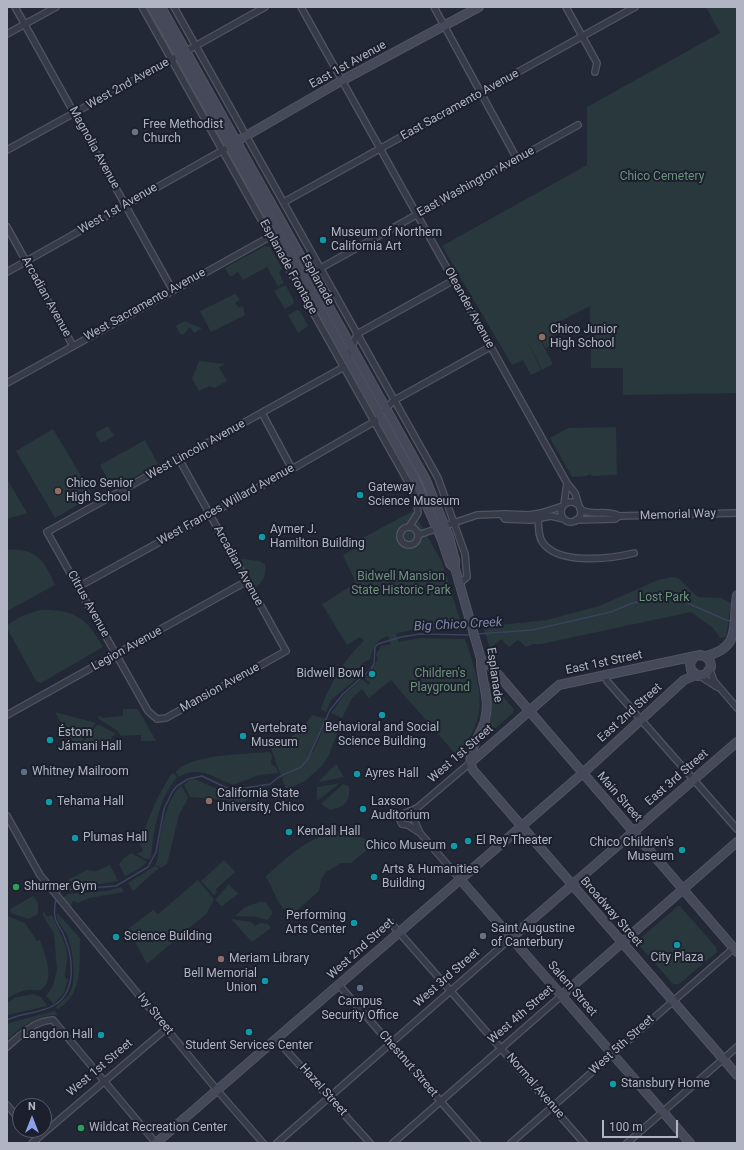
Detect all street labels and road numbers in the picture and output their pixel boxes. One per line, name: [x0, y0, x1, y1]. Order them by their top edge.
street label: East 1st Avenue: [307, 38, 389, 92]
street label: West 2nd Avenue: [84, 55, 172, 113]
street label: East Sacramento Avenue: [398, 66, 522, 144]
street label: Magnolia Avenue: [65, 104, 123, 192]
street label: East Washington Avenue: [415, 144, 537, 220]
street label: West 1st Avenue: [76, 181, 160, 237]
street label: Esplanade Frontage: [256, 217, 320, 317]
street label: Esplanade: [297, 252, 337, 308]
street label: Arcadian Avenue: [18, 254, 74, 340]
street label: Oleander Avenue: [441, 265, 497, 351]
street label: West Sacramento Avenue: [82, 266, 208, 344]
street label: West Lincoln Avenue: [144, 417, 248, 483]
street label: West Frances Willard Avenue: [155, 461, 297, 549]
street label: Memorial Way: [640, 506, 716, 524]
street label: Arcadian Avenue: [210, 523, 266, 609]
street label: Citrus Avenue: [64, 568, 112, 640]
street label: Legion Avenue: [89, 624, 165, 674]
street label: Esplanade: [483, 647, 505, 703]
street label: East 1st Street: [564, 648, 644, 678]
street label: Mansion Avenue: [178, 660, 262, 716]
street label: East 2nd Street: [595, 680, 665, 746]
street label: West 1st Street: [426, 722, 496, 786]
street label: East 3rd Street: [643, 747, 711, 809]
street label: Main Street: [593, 769, 645, 825]
street label: Broadway Street: [577, 874, 645, 950]
street label: West 2nd Street: [325, 915, 397, 983]
street label: West 3rd Street: [411, 946, 483, 1010]
street label: Salem Street: [544, 959, 600, 1019]
street label: West 4th Street: [485, 983, 557, 1047]
street label: Ivy Street: [134, 990, 176, 1038]
street label: West 5th Street: [587, 1012, 657, 1078]
street label: Chestnut Street: [375, 1028, 441, 1100]
street label: West 1st Street: [64, 1036, 136, 1100]
street label: Normal Avenue: [503, 1050, 567, 1122]
street label: Hazel Street: [296, 1061, 350, 1119]

